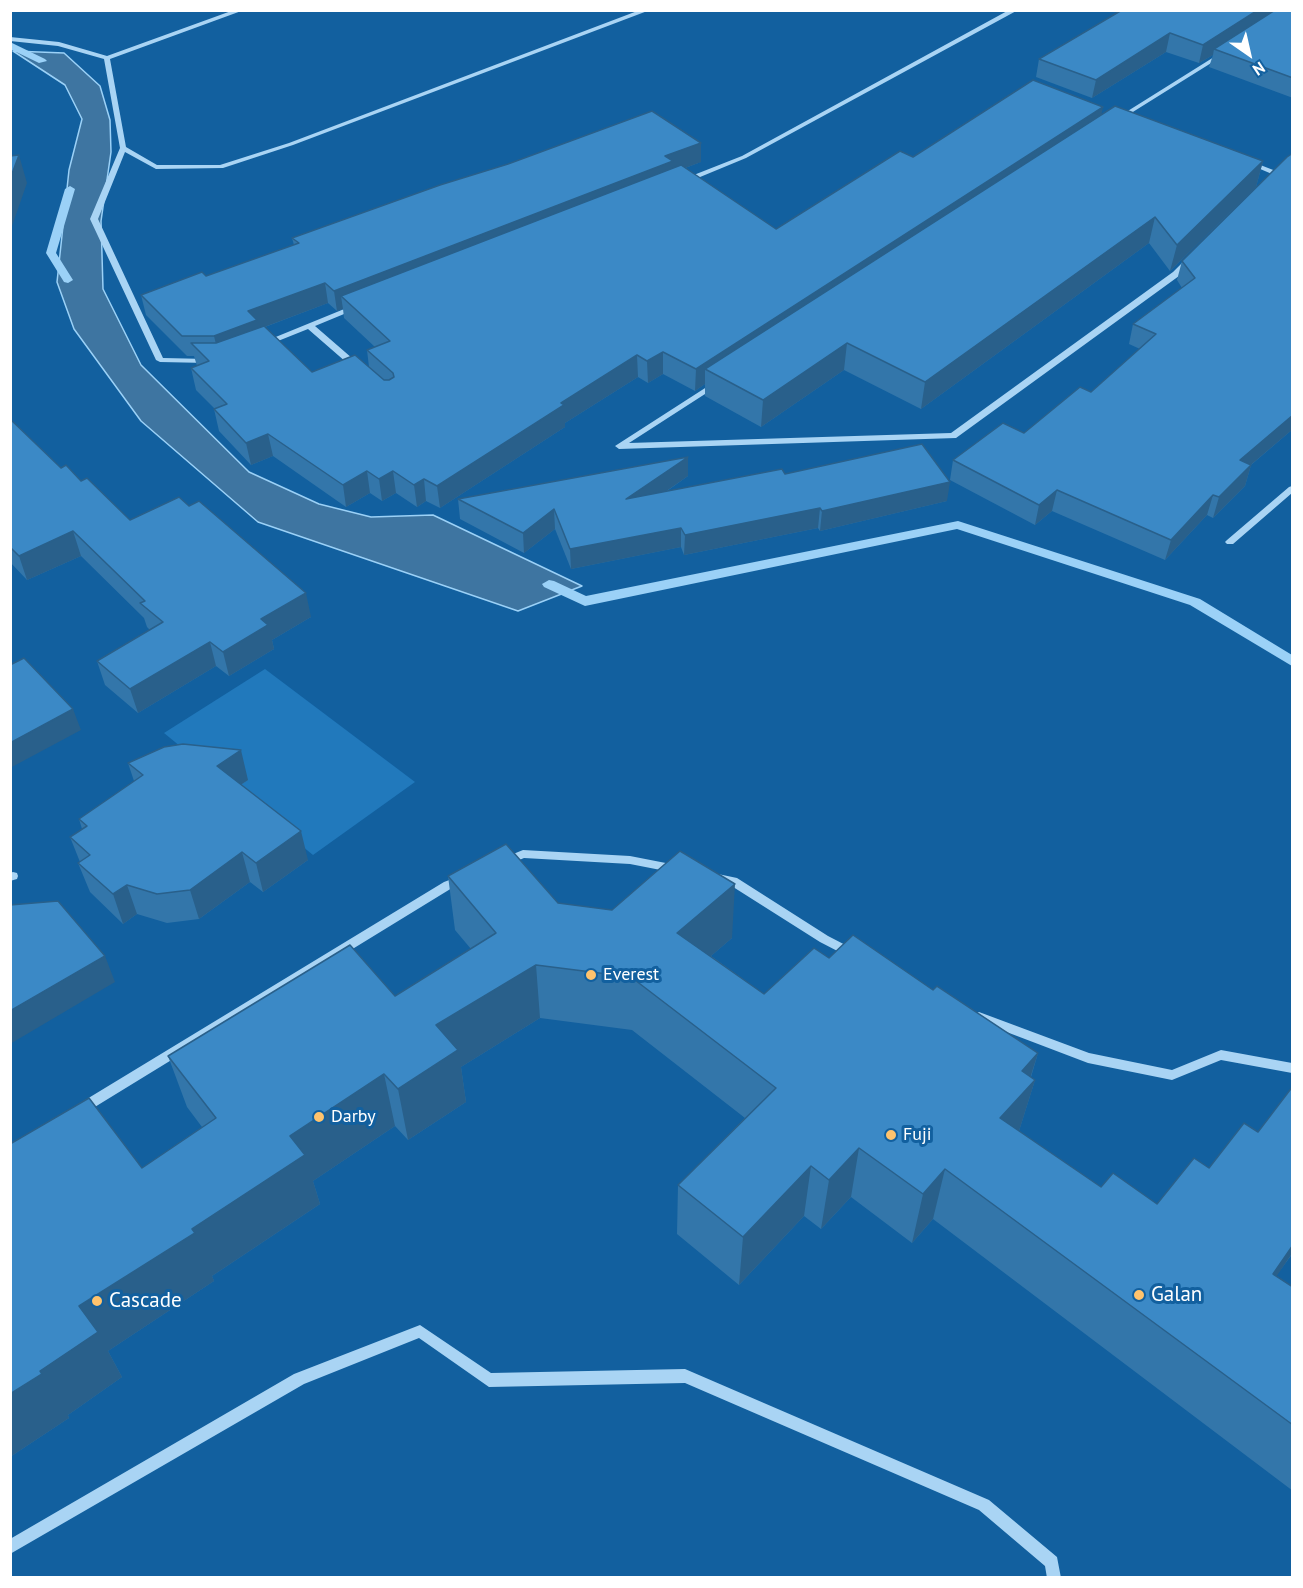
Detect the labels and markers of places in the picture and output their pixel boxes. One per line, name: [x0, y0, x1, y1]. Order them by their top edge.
place label: Everest: [603, 964, 659, 986]
marker: Everest: [584, 968, 598, 982]
place label: Darby: [331, 1106, 376, 1128]
marker: Darby: [312, 1110, 326, 1124]
place label: Fuji: [903, 1124, 932, 1146]
marker: Fuji: [884, 1128, 898, 1142]
place label: Galan: [1151, 1282, 1202, 1308]
place label: Cascade: [109, 1288, 182, 1314]
marker: Galan: [1132, 1288, 1146, 1302]
marker: Cascade: [90, 1294, 104, 1308]

